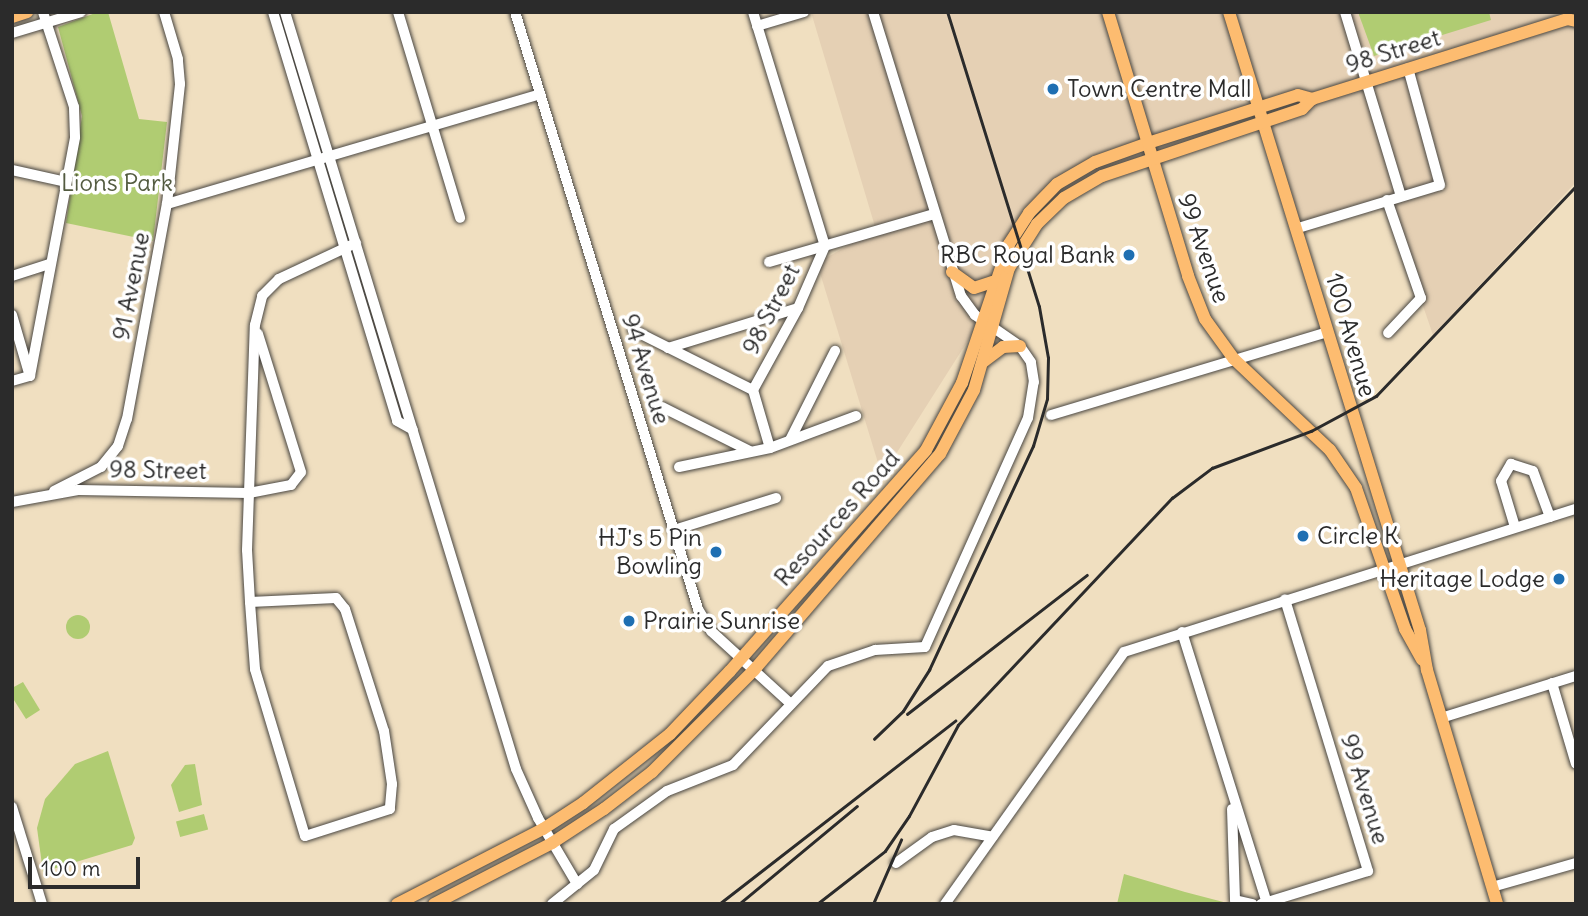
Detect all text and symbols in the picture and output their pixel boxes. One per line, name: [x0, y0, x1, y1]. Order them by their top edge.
street label: 98 Street: [1342, 23, 1444, 79]
place label: Town Centre Mall: [1067, 75, 1251, 103]
marker: Town Centre Mall: [1045, 81, 1061, 97]
park label: Lions Park: [61, 169, 173, 197]
street label: 99 Avenue: [1172, 190, 1236, 306]
street label: 91 Avenue: [106, 230, 156, 342]
place label: RBC Royal Bank: [940, 241, 1115, 269]
marker: RBC Royal Bank: [1121, 247, 1137, 263]
street label: 98 Street: [736, 259, 806, 359]
street label: 100 Avenue: [1320, 270, 1382, 400]
street label: 94 Avenue: [616, 310, 676, 428]
street label: Resources Road: [768, 444, 906, 592]
street label: 98 Street: [109, 455, 207, 485]
place label: Circle K: [1317, 522, 1399, 550]
place label: HJ's 5 Pin Bowling: [598, 524, 702, 580]
marker: Circle K: [1295, 528, 1311, 544]
marker: HJ's 5 Pin Bowling: [708, 544, 724, 560]
place label: Heritage Lodge: [1379, 565, 1545, 593]
marker: Heritage Lodge: [1551, 571, 1567, 587]
place label: Prairie Sunrise: [643, 607, 800, 635]
marker: Prairie Sunrise: [621, 613, 637, 629]
street label: 99 Avenue: [1335, 730, 1395, 848]
scale bar: [32, 842, 144, 886]
text: 100 m: [41, 855, 100, 882]

